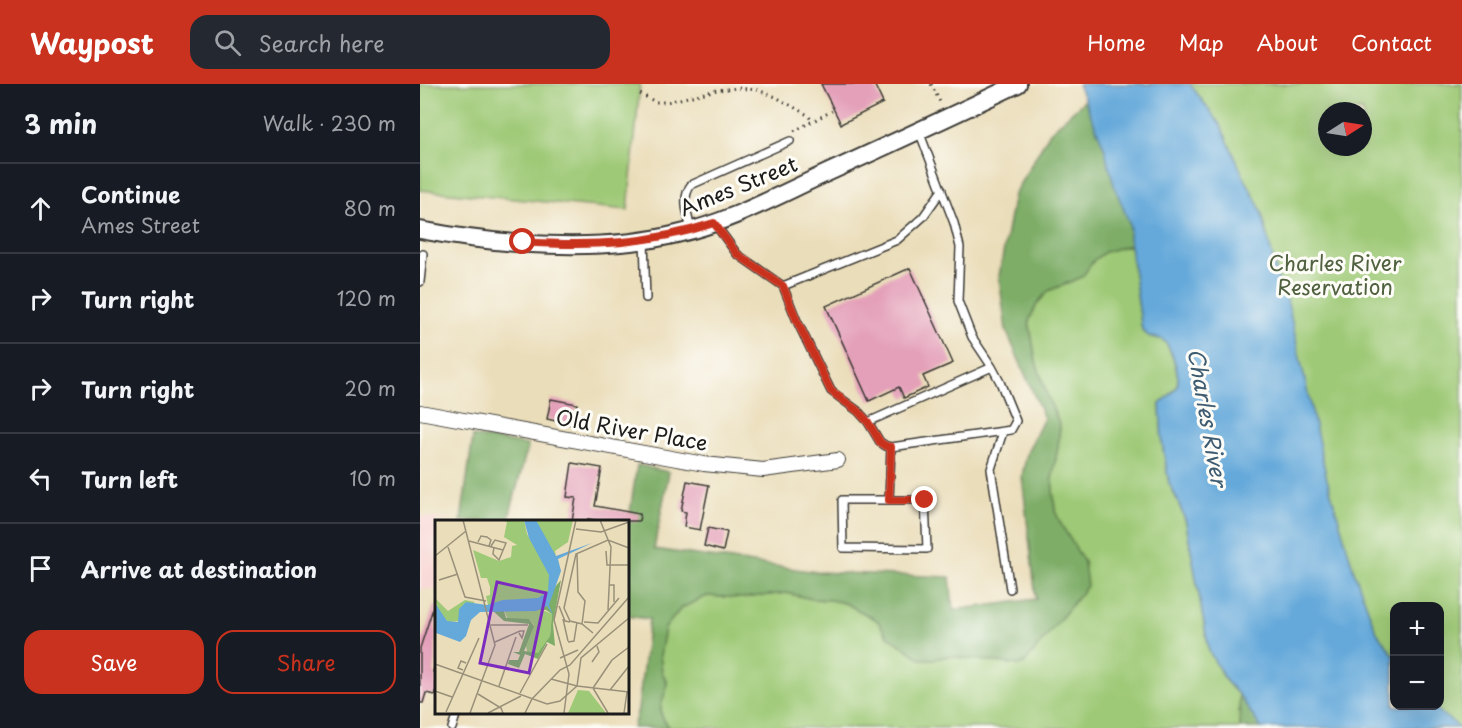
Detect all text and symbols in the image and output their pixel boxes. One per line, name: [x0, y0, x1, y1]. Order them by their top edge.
search box: [190, 15, 610, 69]
text: Waypost: [30, 21, 154, 64]
icon: search: [211, 26, 244, 59]
text: Search here: [259, 26, 385, 59]
text: Home: [1087, 26, 1146, 58]
text: Map: [1179, 26, 1224, 58]
text: About: [1257, 26, 1318, 58]
text: Contact: [1351, 26, 1432, 58]
north arrow: [1318, 102, 1372, 156]
text: 3 min: [24, 104, 97, 143]
text: Walk · 230 m: [263, 108, 396, 138]
street label: Ames Street: [674, 147, 802, 223]
text: Continue: [81, 177, 180, 210]
icon: ahead: [24, 192, 57, 225]
text: 80 m: [344, 193, 396, 223]
text: Ames Street: [81, 210, 200, 240]
route start: [509, 228, 535, 254]
park label: Charles River Reservation: [1268, 246, 1402, 302]
icon: right: [24, 282, 57, 315]
text: Turn right: [81, 282, 194, 315]
text: 120 m: [337, 283, 396, 313]
water label: Charles River: [1181, 345, 1238, 491]
icon: right: [24, 372, 57, 405]
text: Turn right: [81, 372, 194, 405]
text: 20 m: [344, 373, 396, 403]
street label: Old River Place: [554, 400, 710, 458]
icon: left: [24, 462, 57, 495]
text: Turn left: [81, 462, 178, 495]
text: 10 m: [349, 463, 396, 493]
route end: [911, 486, 937, 512]
inset map: [435, 520, 628, 713]
icon: arrive: [24, 552, 57, 585]
text: Arrive at destination: [81, 552, 317, 585]
map controls: [1390, 602, 1444, 710]
button: +: [1390, 602, 1444, 656]
button: Save: [24, 630, 204, 694]
button: Share: [216, 630, 396, 694]
button: −: [1390, 656, 1444, 710]

